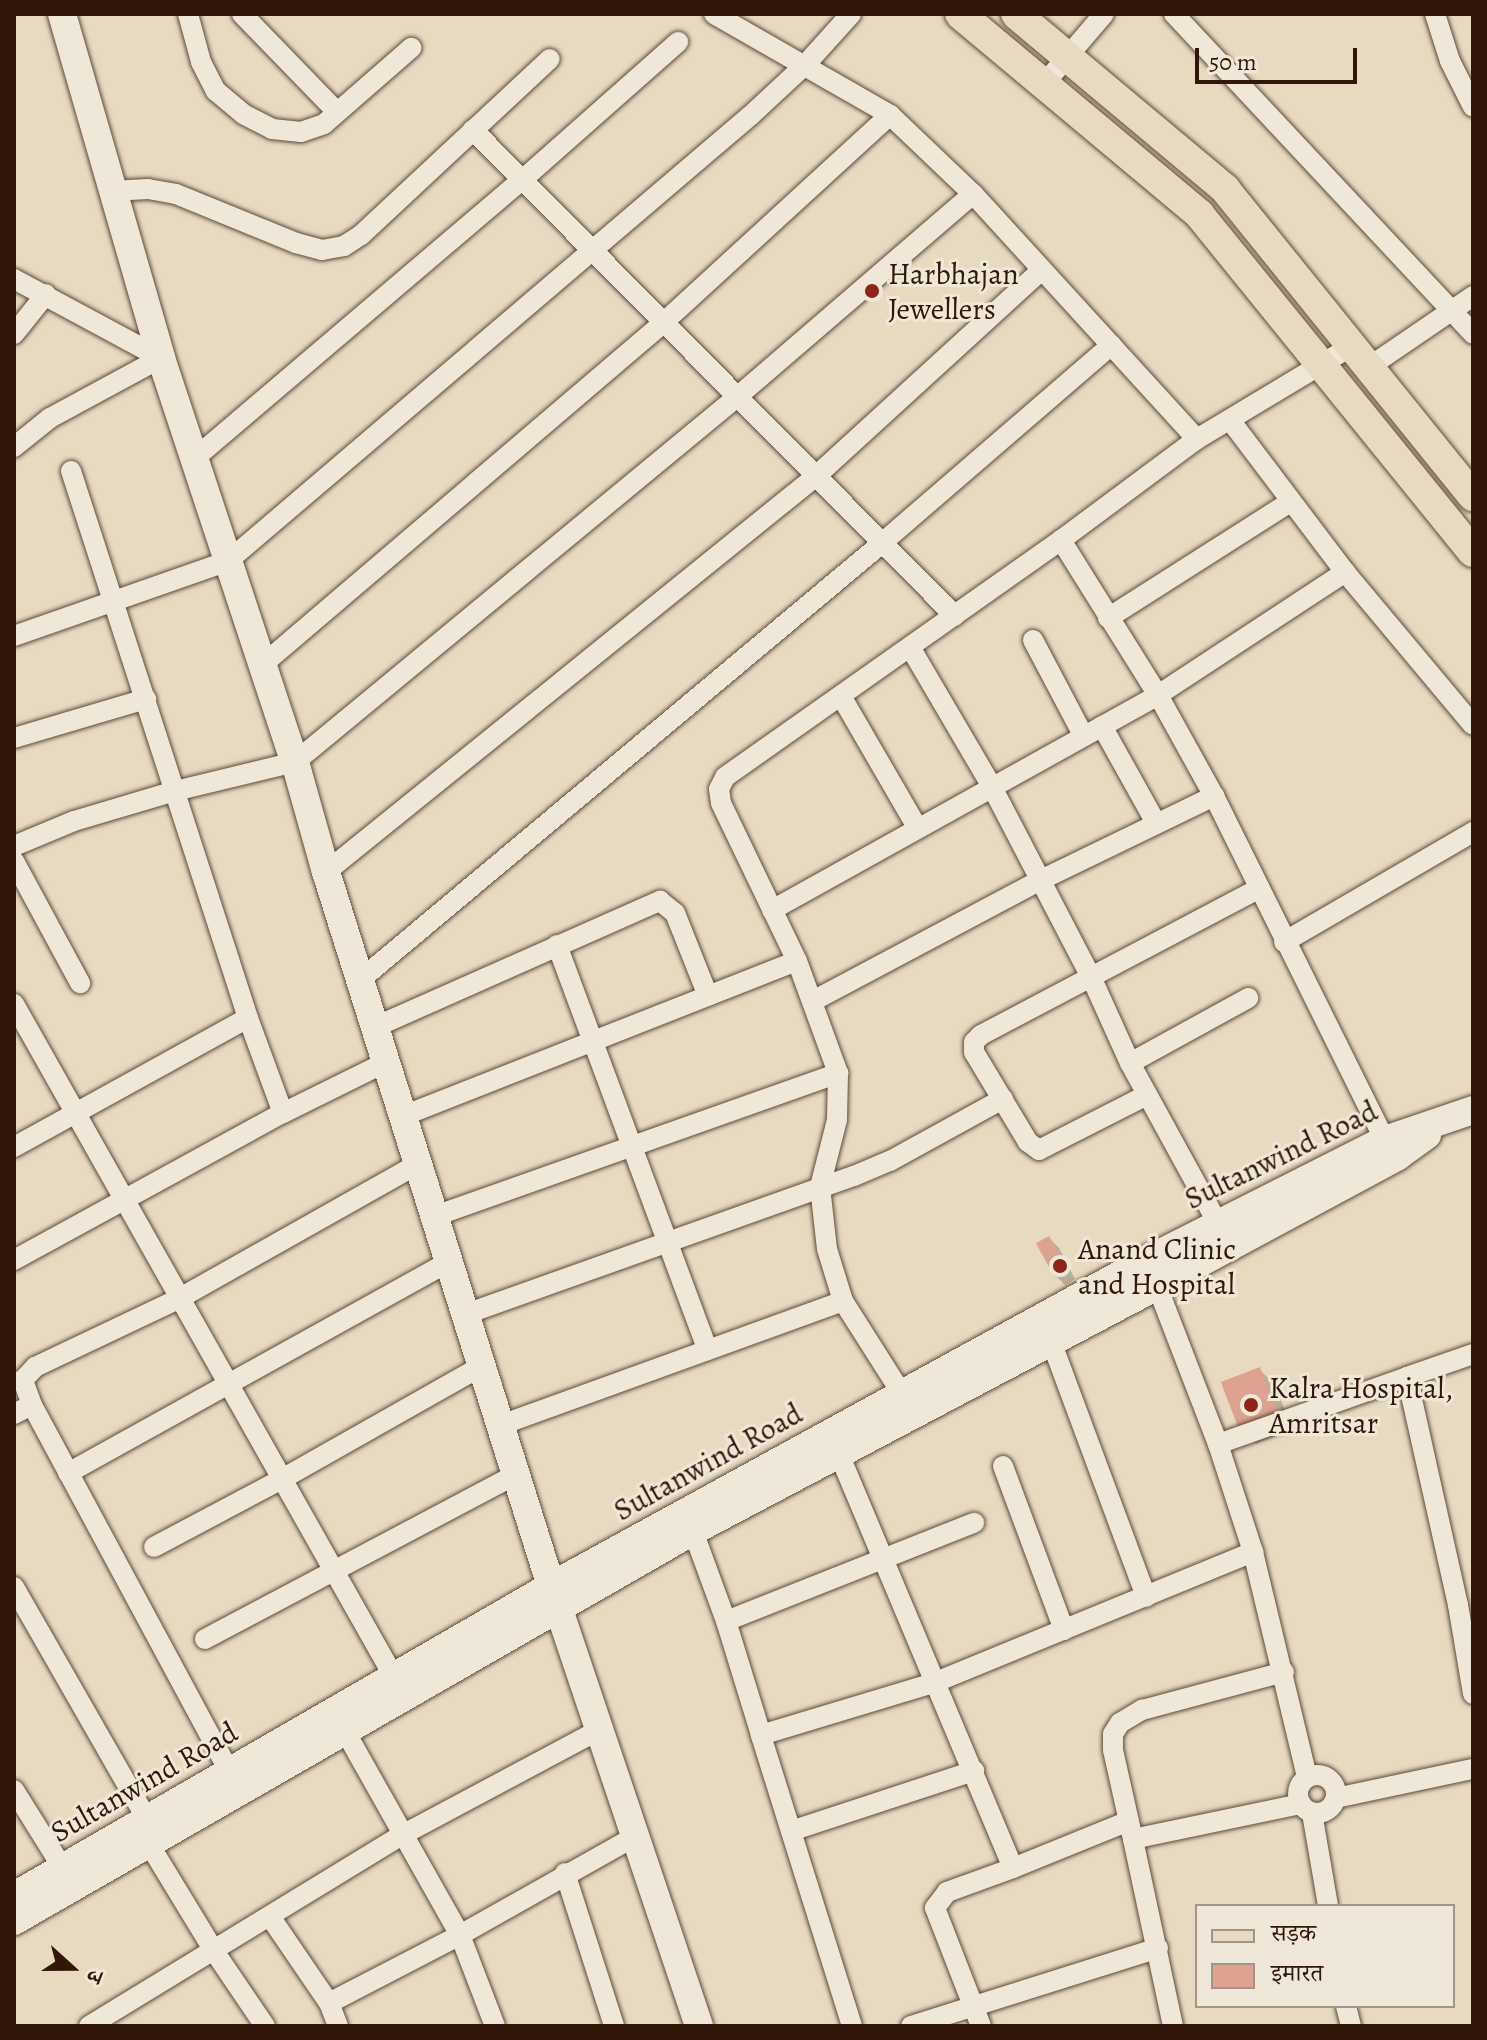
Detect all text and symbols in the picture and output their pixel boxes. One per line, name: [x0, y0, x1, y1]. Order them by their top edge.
scale bar: [1199, 32, 1361, 82]
text: 50 m: [1209, 46, 1257, 78]
place label: Harbhajan Jewellers: [888, 256, 1019, 326]
marker: Harbhajan Jewellers: [863, 282, 881, 300]
street label: Sultanwind Road: [1179, 1093, 1383, 1217]
place label: Anand Clinic and Hospital: [1078, 1231, 1236, 1302]
marker: Anand Clinic and Hospital: [1049, 1255, 1071, 1277]
place label: Kalra Hospital, Amritsar: [1269, 1370, 1453, 1440]
marker: Kalra Hospital, Amritsar: [1240, 1394, 1262, 1416]
street label: Sultanwind Road: [608, 1395, 808, 1529]
street label: Sultanwind Road: [44, 1714, 244, 1850]
legend: [1195, 1904, 1455, 2008]
text: सड़क: [1271, 1917, 1316, 1949]
north arrow: [32, 1928, 112, 2008]
text: इमारत: [1271, 1957, 1323, 1989]
text: उ: [78, 1966, 110, 1987]

